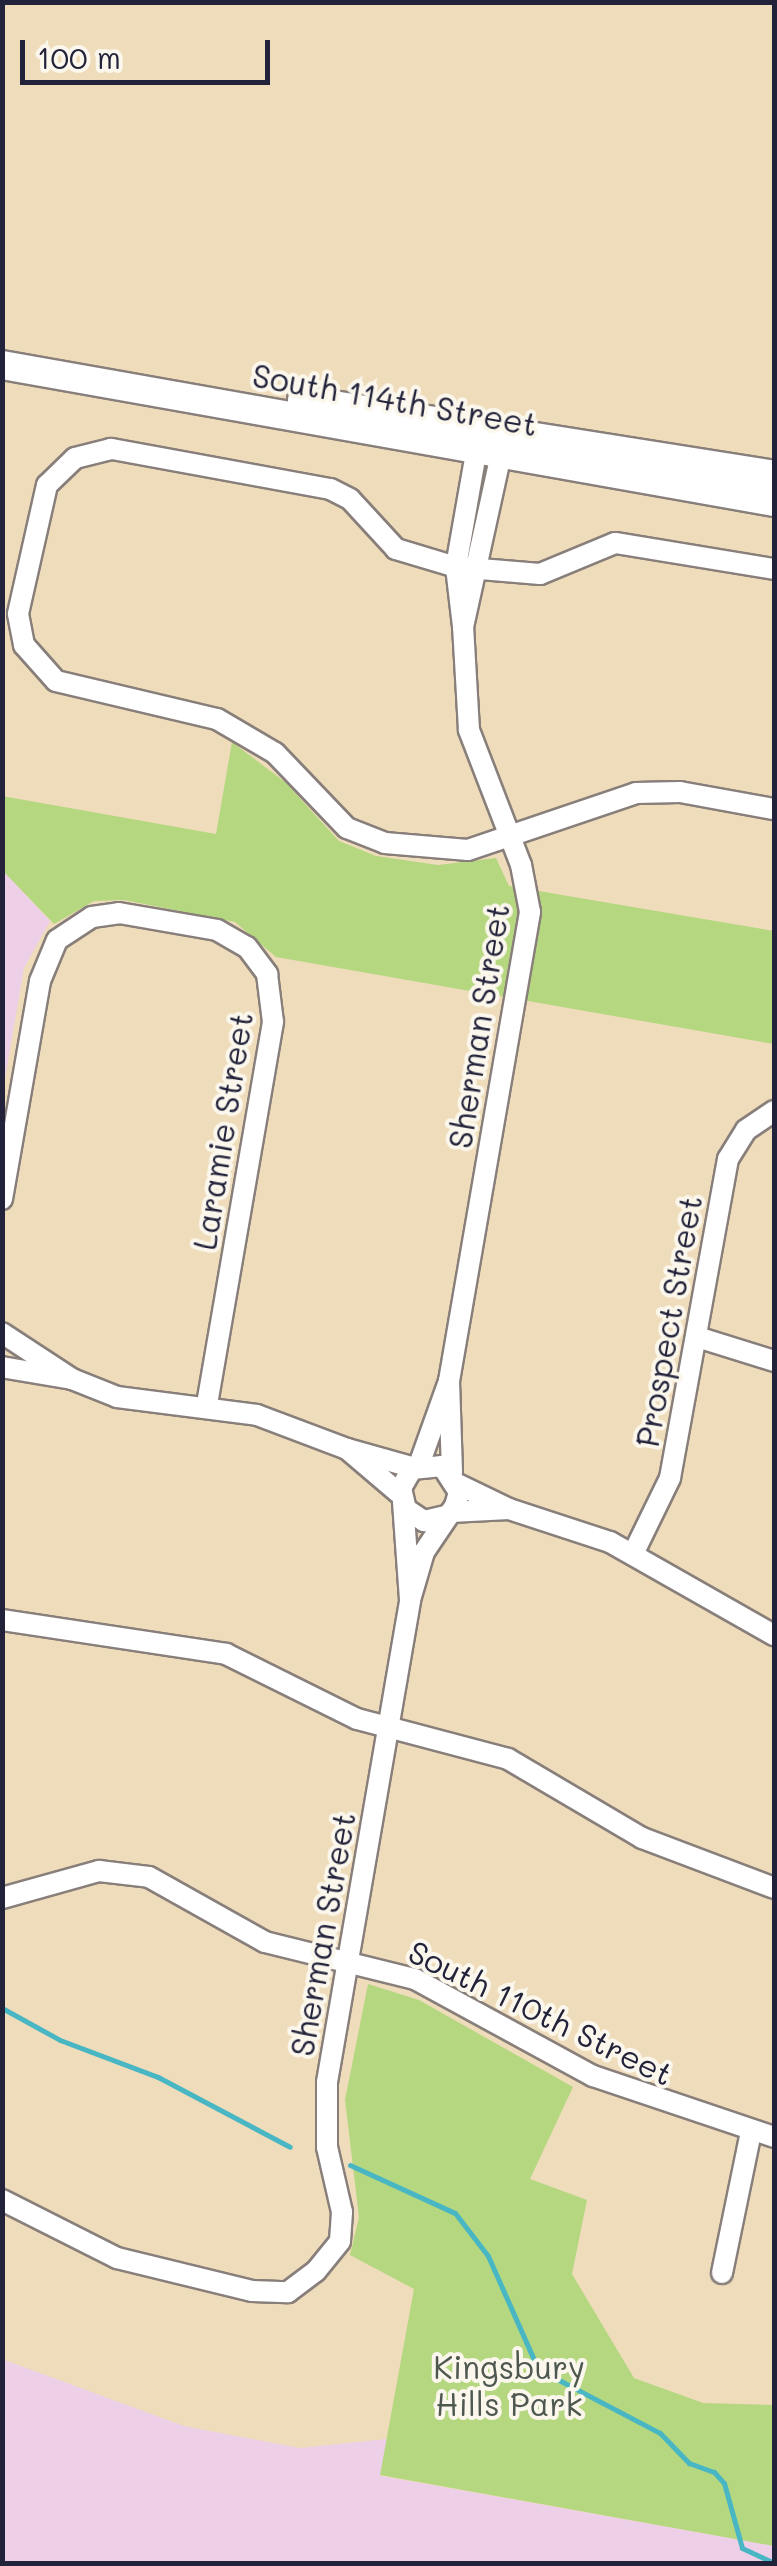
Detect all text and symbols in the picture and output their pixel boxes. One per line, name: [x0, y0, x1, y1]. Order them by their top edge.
scale bar: [25, 20, 275, 82]
text: 100 m: [37, 37, 121, 77]
street label: South 114th Street: [250, 355, 540, 443]
street label: Sherman Street: [440, 901, 516, 1151]
street label: Laramie Street: [184, 1009, 260, 1253]
street label: Prospect Street: [627, 1192, 709, 1450]
street label: Sherman Street: [282, 1809, 362, 2059]
street label: South 110th Street: [403, 1931, 679, 2093]
park label: Kingsbury Hills Park: [433, 2348, 585, 2423]

